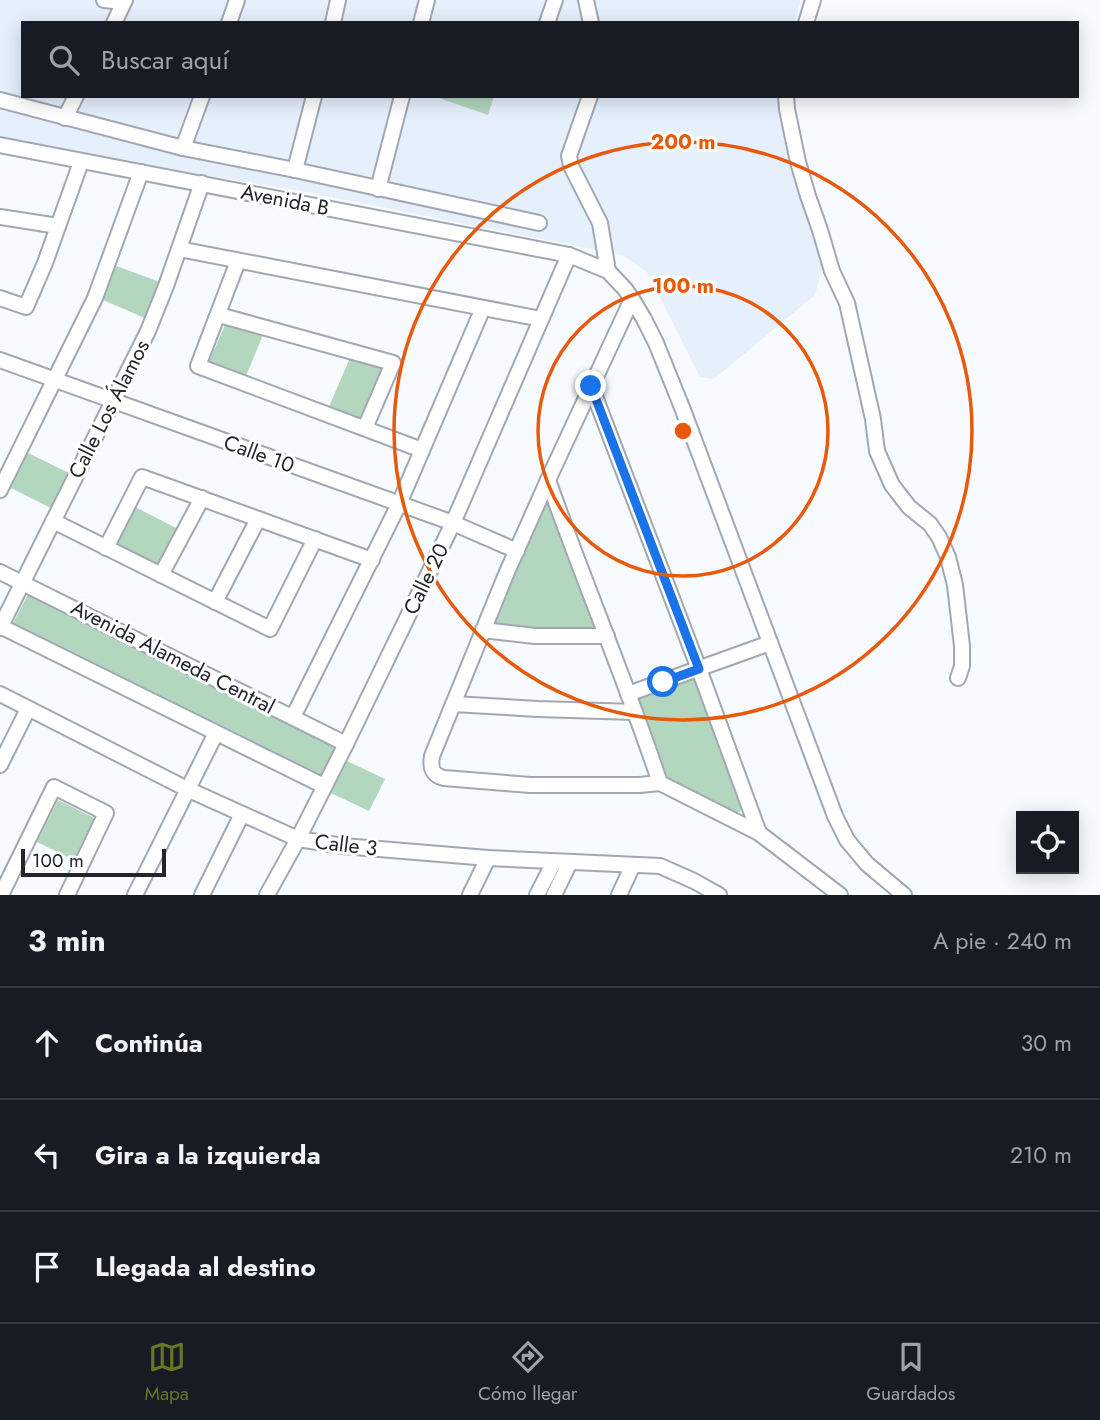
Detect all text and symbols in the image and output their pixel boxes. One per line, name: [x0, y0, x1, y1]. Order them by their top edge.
search box: [21, 21, 1079, 98]
icon: search: [45, 41, 83, 79]
text: Buscar aquí: [101, 41, 229, 79]
text: 200 m: [650, 127, 716, 157]
street label: Avenida B: [238, 177, 332, 223]
text: 100 m: [652, 271, 714, 301]
street label: Calle Los Álamos: [61, 334, 157, 484]
route end: [575, 370, 606, 401]
centre of rings: [671, 419, 695, 443]
street label: Calle 10: [219, 427, 299, 481]
street label: Calle 20: [396, 538, 456, 620]
street label: Avenida Alameda Central: [66, 593, 280, 721]
route start: [647, 666, 678, 697]
map controls: [1016, 811, 1079, 874]
button: locate: [1016, 811, 1079, 874]
street label: Calle 3: [313, 826, 379, 864]
scale bar: [21, 846, 166, 878]
text: 100 m: [32, 847, 84, 874]
text: 3 min: [28, 919, 106, 962]
text: A pie · 240 m: [933, 924, 1072, 958]
icon: ahead: [28, 1024, 66, 1062]
text: Continúa: [95, 1024, 203, 1062]
text: 30 m: [1021, 1026, 1072, 1060]
icon: left: [28, 1136, 66, 1174]
text: Gira a la izquierda: [95, 1136, 321, 1174]
text: 210 m: [1010, 1138, 1072, 1172]
icon: arrive: [28, 1248, 66, 1286]
text: Llegada al destino: [95, 1248, 316, 1286]
tab: Mapa: [145, 1338, 189, 1407]
tab: Cómo llegar: [478, 1338, 577, 1407]
tab: Guardados: [866, 1338, 955, 1407]

